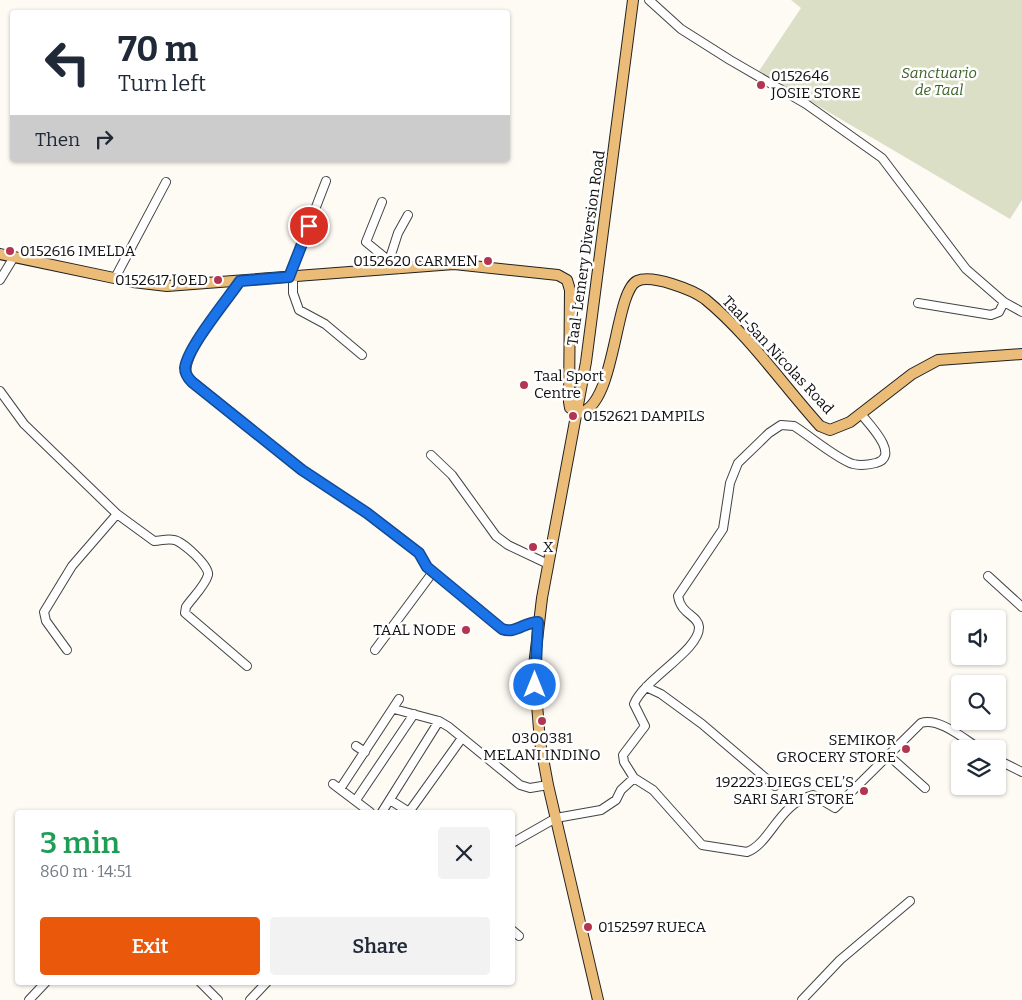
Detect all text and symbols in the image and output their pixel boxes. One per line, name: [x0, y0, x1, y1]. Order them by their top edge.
text: 70 m: [118, 28, 198, 70]
icon: left: [35, 30, 100, 95]
park label: Sanctuario de Taal: [901, 64, 977, 99]
place label: 0152646 JOSIE STORE: [770, 67, 861, 102]
text: Turn left: [118, 70, 206, 97]
marker: 0152646 JOSIE STORE: [755, 79, 767, 91]
icon: right: [90, 125, 118, 153]
text: Then: [35, 128, 80, 151]
street label: Taal-Lemery Diversion Road: [563, 149, 609, 347]
pin: [288, 205, 330, 247]
icon: arrive: [295, 212, 323, 240]
place label: 0152616 IMELDA: [20, 242, 136, 260]
marker: 0152616 IMELDA: [4, 245, 16, 257]
place label: 0152620 CARMEN: [353, 252, 478, 270]
marker: 0152620 CARMEN: [482, 255, 494, 267]
place label: 0152617 JOED: [115, 271, 208, 289]
marker: 0152617 JOED: [212, 274, 224, 286]
street label: Taal-San Nicolas Road: [719, 292, 837, 418]
place label: Taal Sport Centre: [534, 367, 604, 402]
marker: Taal Sport Centre: [518, 379, 530, 391]
place label: 0152621 DAMPILS: [583, 407, 705, 425]
marker: 0152621 DAMPILS: [567, 410, 579, 422]
place label: X: [543, 538, 554, 556]
marker: X: [527, 541, 539, 553]
map controls: [951, 610, 1006, 795]
button: sound: [951, 610, 1006, 665]
place label: TAAL NODE: [373, 621, 456, 639]
marker: TAAL NODE: [460, 624, 472, 636]
position arrow: [508, 658, 560, 710]
button: search: [951, 675, 1006, 730]
marker: 0300381 MELANI INDINO: [536, 715, 548, 727]
place label: 0300381 MELANI INDINO: [483, 729, 601, 764]
place label: SEMIKOR GROCERY STORE: [776, 731, 896, 766]
button: layers: [951, 740, 1006, 795]
marker: SEMIKOR GROCERY STORE: [900, 743, 912, 755]
place label: 192223 DIEGS CEL’S SARI SARI STORE: [716, 773, 854, 808]
marker: 192223 DIEGS CEL’S SARI SARI STORE: [858, 785, 870, 797]
text: 3 min: [40, 825, 120, 861]
button: close: [438, 827, 490, 879]
text: 860 m · 14:51: [40, 862, 132, 881]
button: Exit: [40, 917, 260, 975]
button: Share: [270, 917, 490, 975]
place label: 0152597 RUECA: [598, 918, 706, 936]
marker: 0152597 RUECA: [582, 921, 594, 933]

